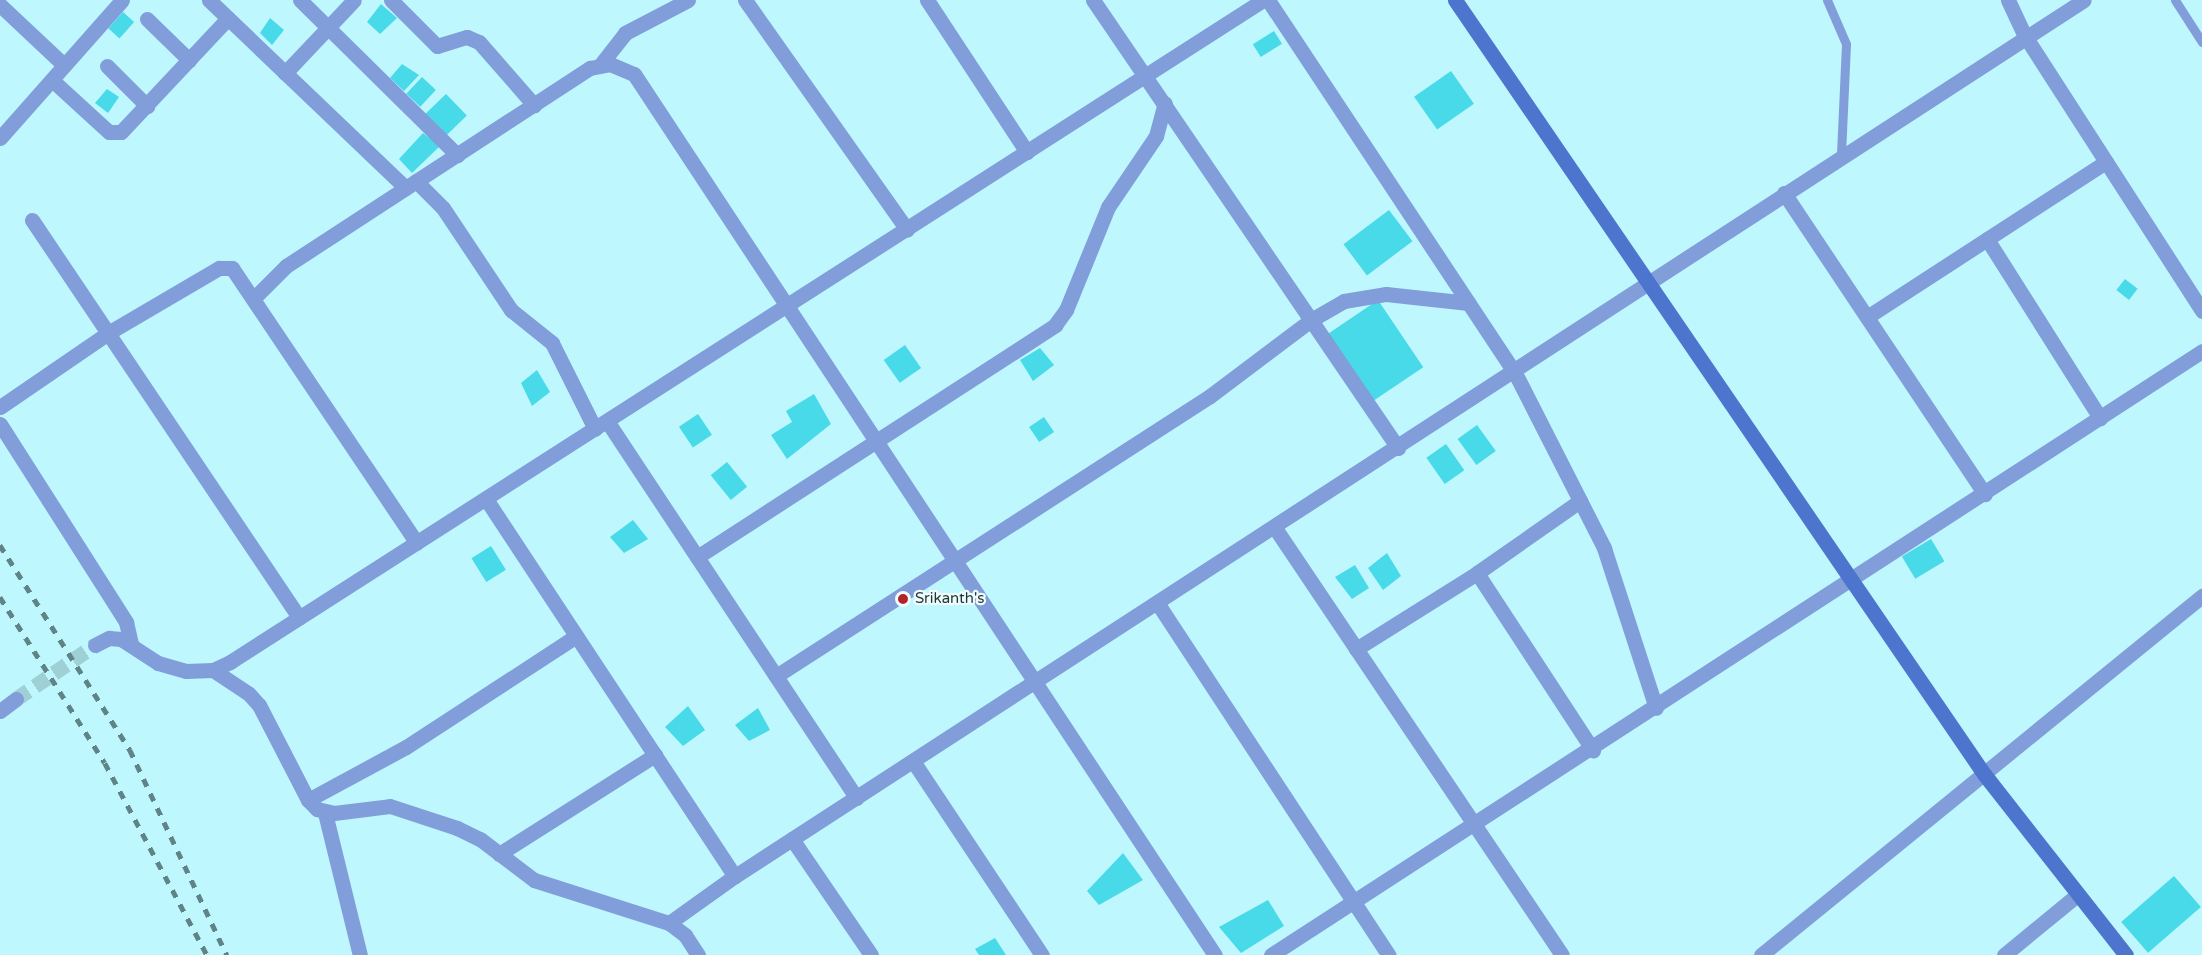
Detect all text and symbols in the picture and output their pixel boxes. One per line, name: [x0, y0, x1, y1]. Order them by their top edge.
place label: Srikanth's: [915, 590, 984, 608]
marker: Srikanth's: [896, 592, 910, 606]

